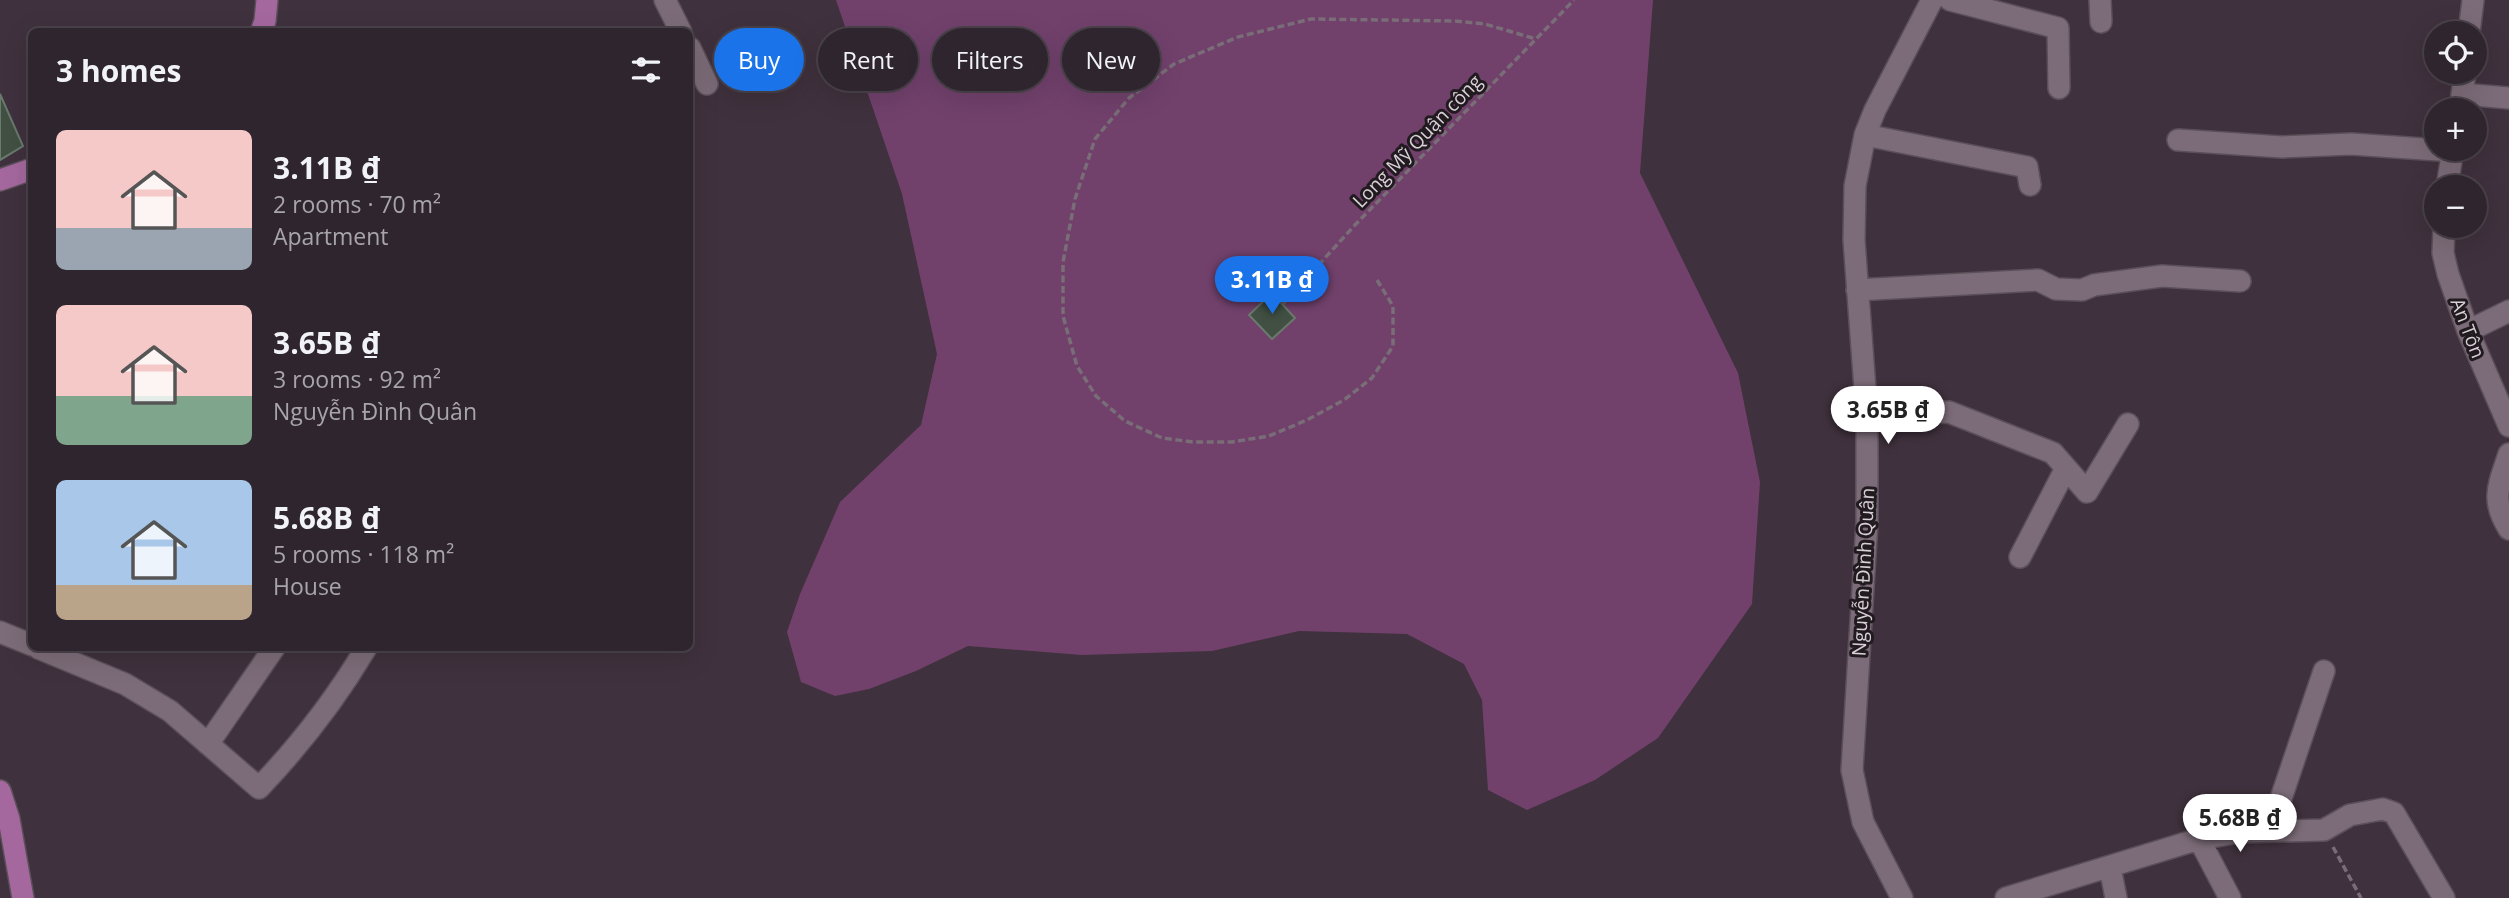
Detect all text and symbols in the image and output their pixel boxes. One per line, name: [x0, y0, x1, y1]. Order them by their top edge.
map controls: [2424, 21, 2487, 238]
button: locate: [2424, 21, 2487, 84]
chip: Buy: [714, 28, 804, 91]
chip: Rent: [818, 28, 918, 91]
chip: Filters: [932, 28, 1048, 91]
chip: New: [1062, 28, 1160, 91]
text: 3 homes: [56, 50, 181, 91]
icon: filters: [627, 51, 665, 89]
street label: Long Mỹ Quận công: [1347, 69, 1487, 213]
button: +: [2424, 98, 2487, 161]
text: 3.11B ₫: [273, 147, 380, 188]
icon: home: [112, 158, 196, 242]
button: −: [2424, 175, 2487, 238]
text: 2 rooms · 70 m²: [273, 188, 441, 220]
text: Apartment: [273, 220, 389, 252]
pin: 3.11B ₫: [1207, 256, 1337, 316]
text: 3.11B ₫: [1231, 263, 1313, 295]
street label: An Tôn: [2445, 294, 2491, 362]
text: 3.65B ₫: [273, 322, 380, 363]
icon: home: [112, 333, 196, 417]
text: 3 rooms · 92 m²: [273, 363, 441, 395]
pin: 3.65B ₫: [1823, 386, 1953, 446]
text: 3.65B ₫: [1847, 393, 1929, 425]
text: Nguyễn Đình Quân: [273, 395, 477, 427]
street label: Nguyễn Đình Quân: [1846, 487, 1880, 657]
text: 5.68B ₫: [273, 497, 380, 538]
icon: home: [112, 508, 196, 592]
text: 5 rooms · 118 m²: [273, 538, 454, 570]
text: House: [273, 570, 342, 602]
pin: 5.68B ₫: [2175, 794, 2305, 854]
text: 5.68B ₫: [2199, 801, 2281, 833]

